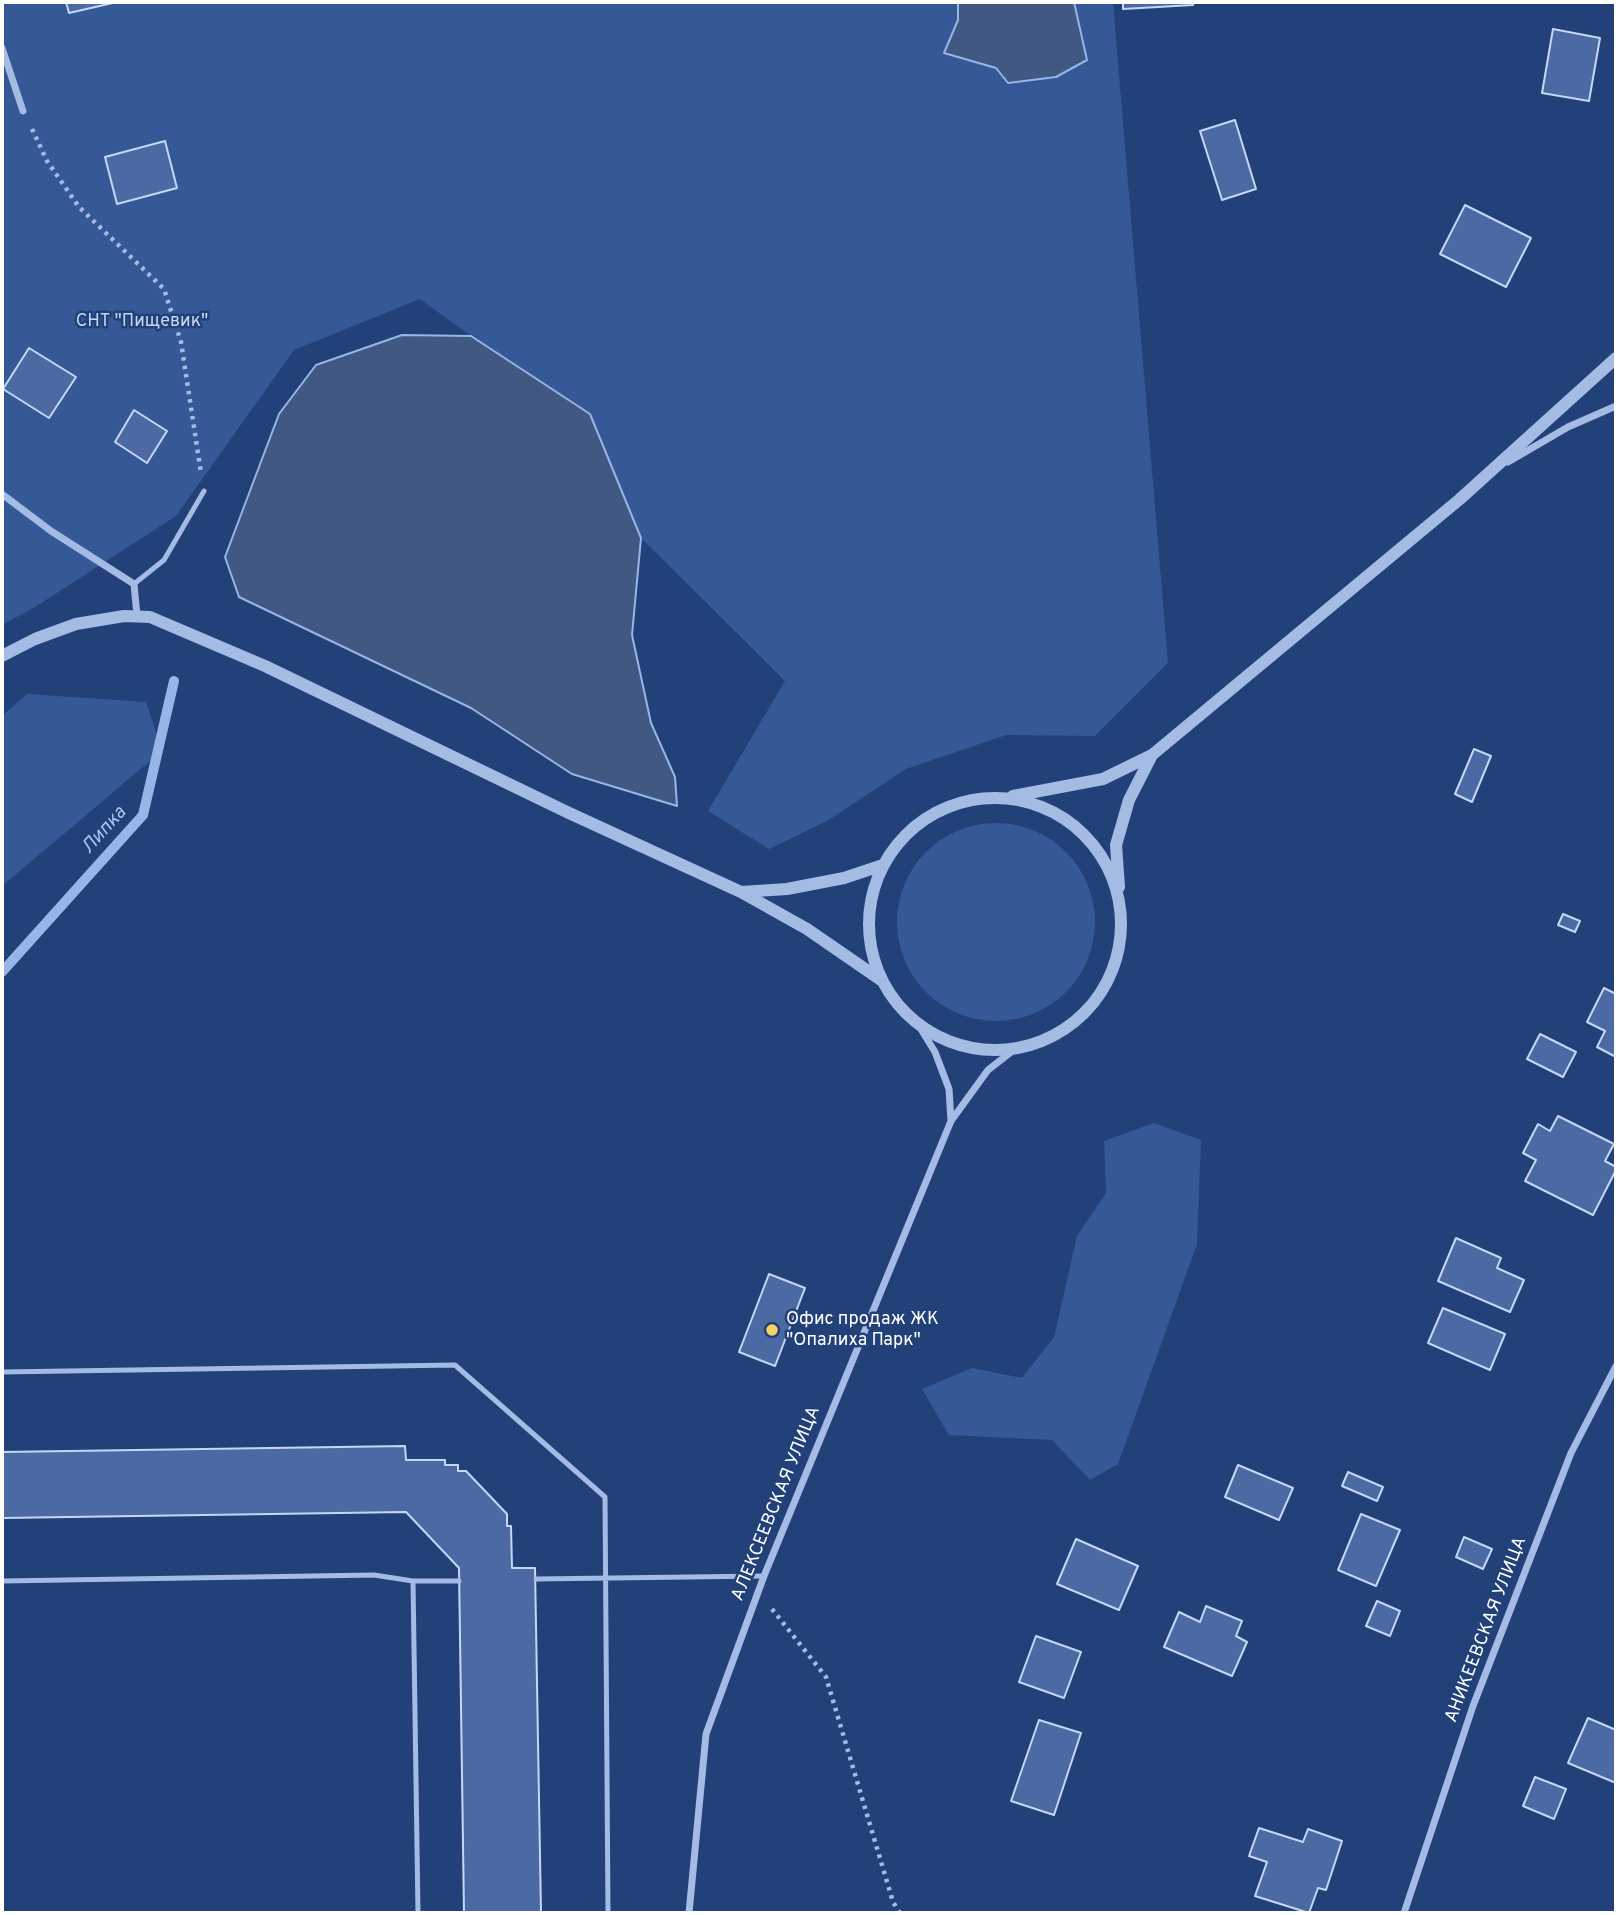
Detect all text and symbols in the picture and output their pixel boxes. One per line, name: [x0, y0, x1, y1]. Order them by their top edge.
park label: СНТ "Пищевик": [76, 311, 208, 333]
water label: Липка: [78, 803, 132, 859]
place label: Офис продаж ЖК "Опалиха Парк": [786, 1309, 939, 1352]
marker: Офис продаж ЖК "Опалиха Парк": [764, 1322, 780, 1338]
street label: АЛЕКСЕЕВСКАЯ УЛИЦА: [728, 1404, 826, 1604]
street label: АНИКЕЕВСКАЯ УЛИЦА: [1442, 1534, 1532, 1726]

